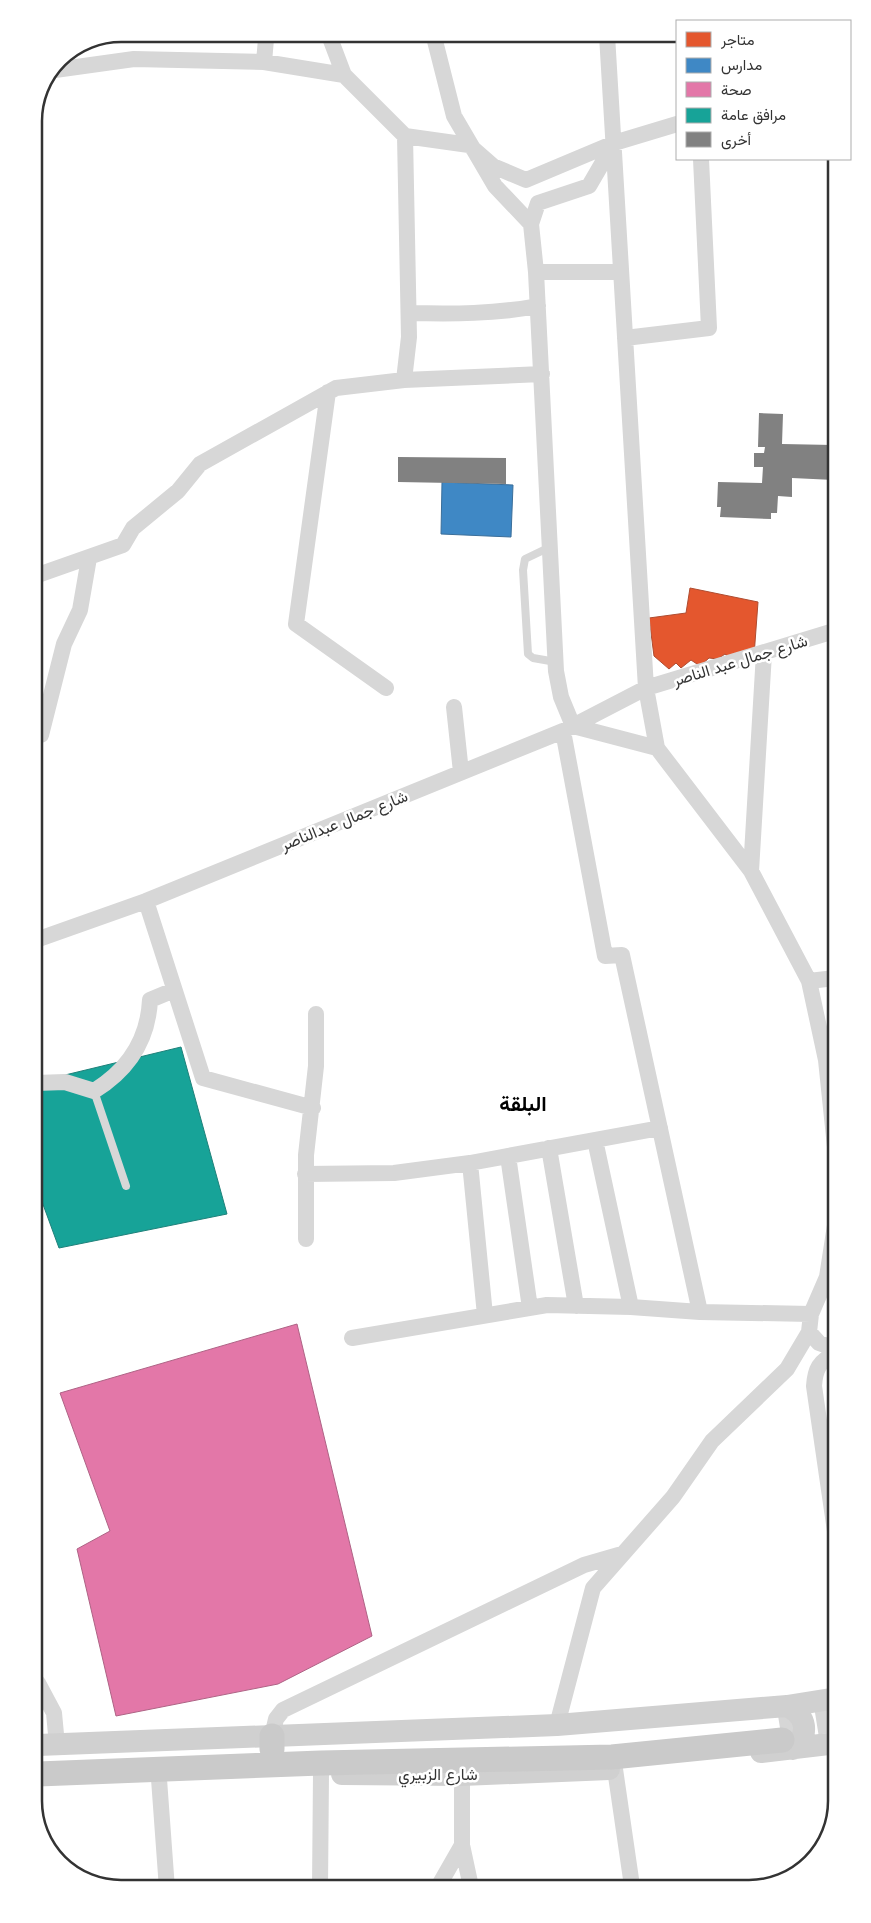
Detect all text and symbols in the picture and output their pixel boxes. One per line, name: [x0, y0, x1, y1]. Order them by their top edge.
legend: [676, 20, 851, 160]
text: متاجر: [720, 31, 755, 49]
text: مدارس: [721, 56, 762, 75]
text: صحة: [721, 81, 752, 98]
text: مرافق عامة: [721, 106, 786, 125]
text: أخرى: [721, 131, 751, 150]
street label: شارع جمال عبد الناصر: [670, 632, 810, 692]
street label: شارع جمال عبدالناصر: [277, 787, 411, 857]
district label: البلقة: [499, 1092, 547, 1116]
street label: شارع الزبيري: [398, 1766, 478, 1788]

